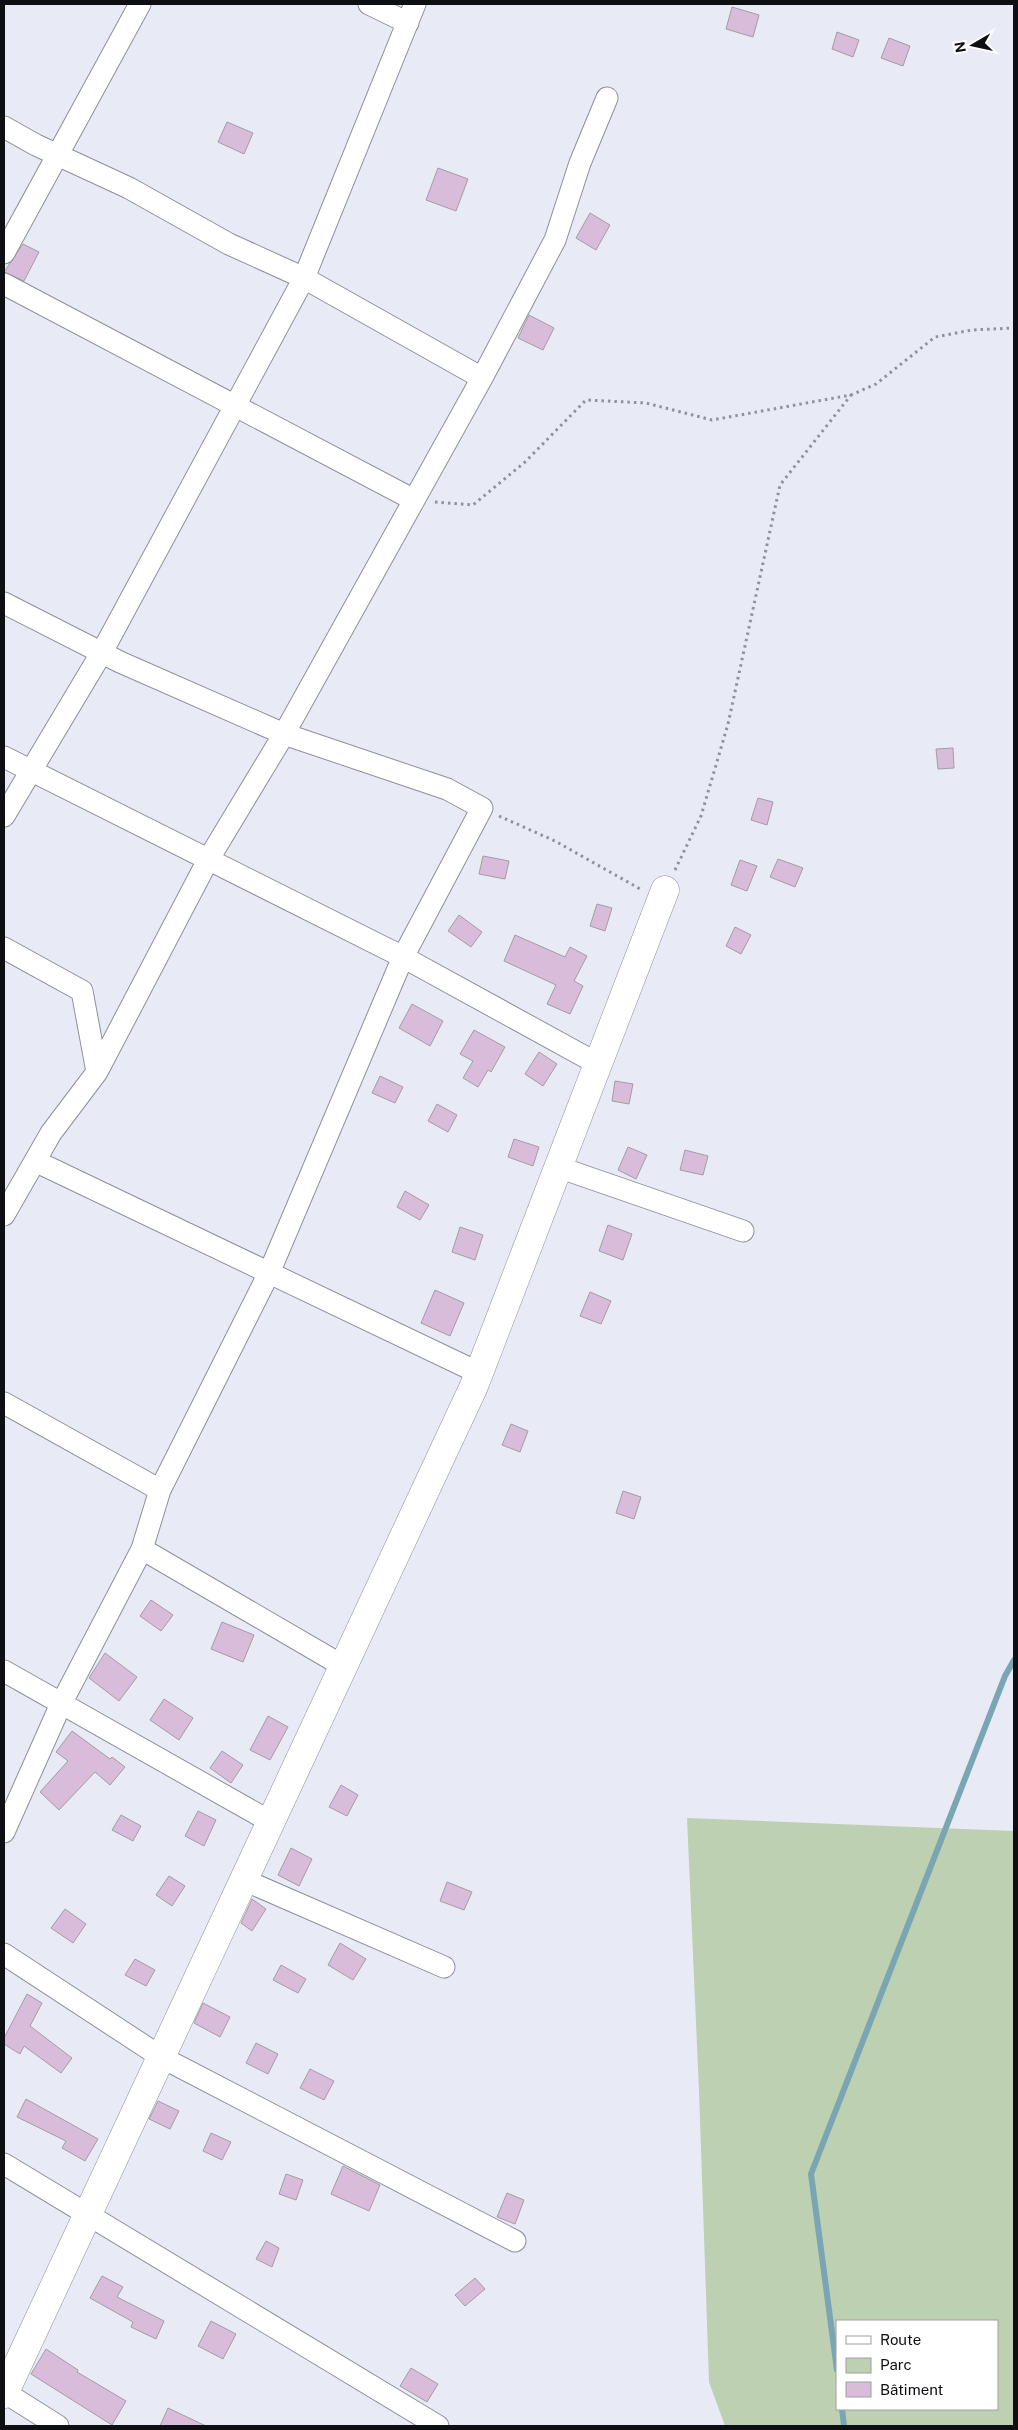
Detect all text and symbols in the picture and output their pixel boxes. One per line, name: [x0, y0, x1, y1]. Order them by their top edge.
north arrow: [948, 20, 998, 70]
text: N: [951, 40, 969, 54]
legend: [836, 2320, 998, 2410]
text: Route: [880, 2331, 921, 2348]
text: Parc: [880, 2356, 912, 2373]
text: Bâtiment: [880, 2381, 943, 2398]

